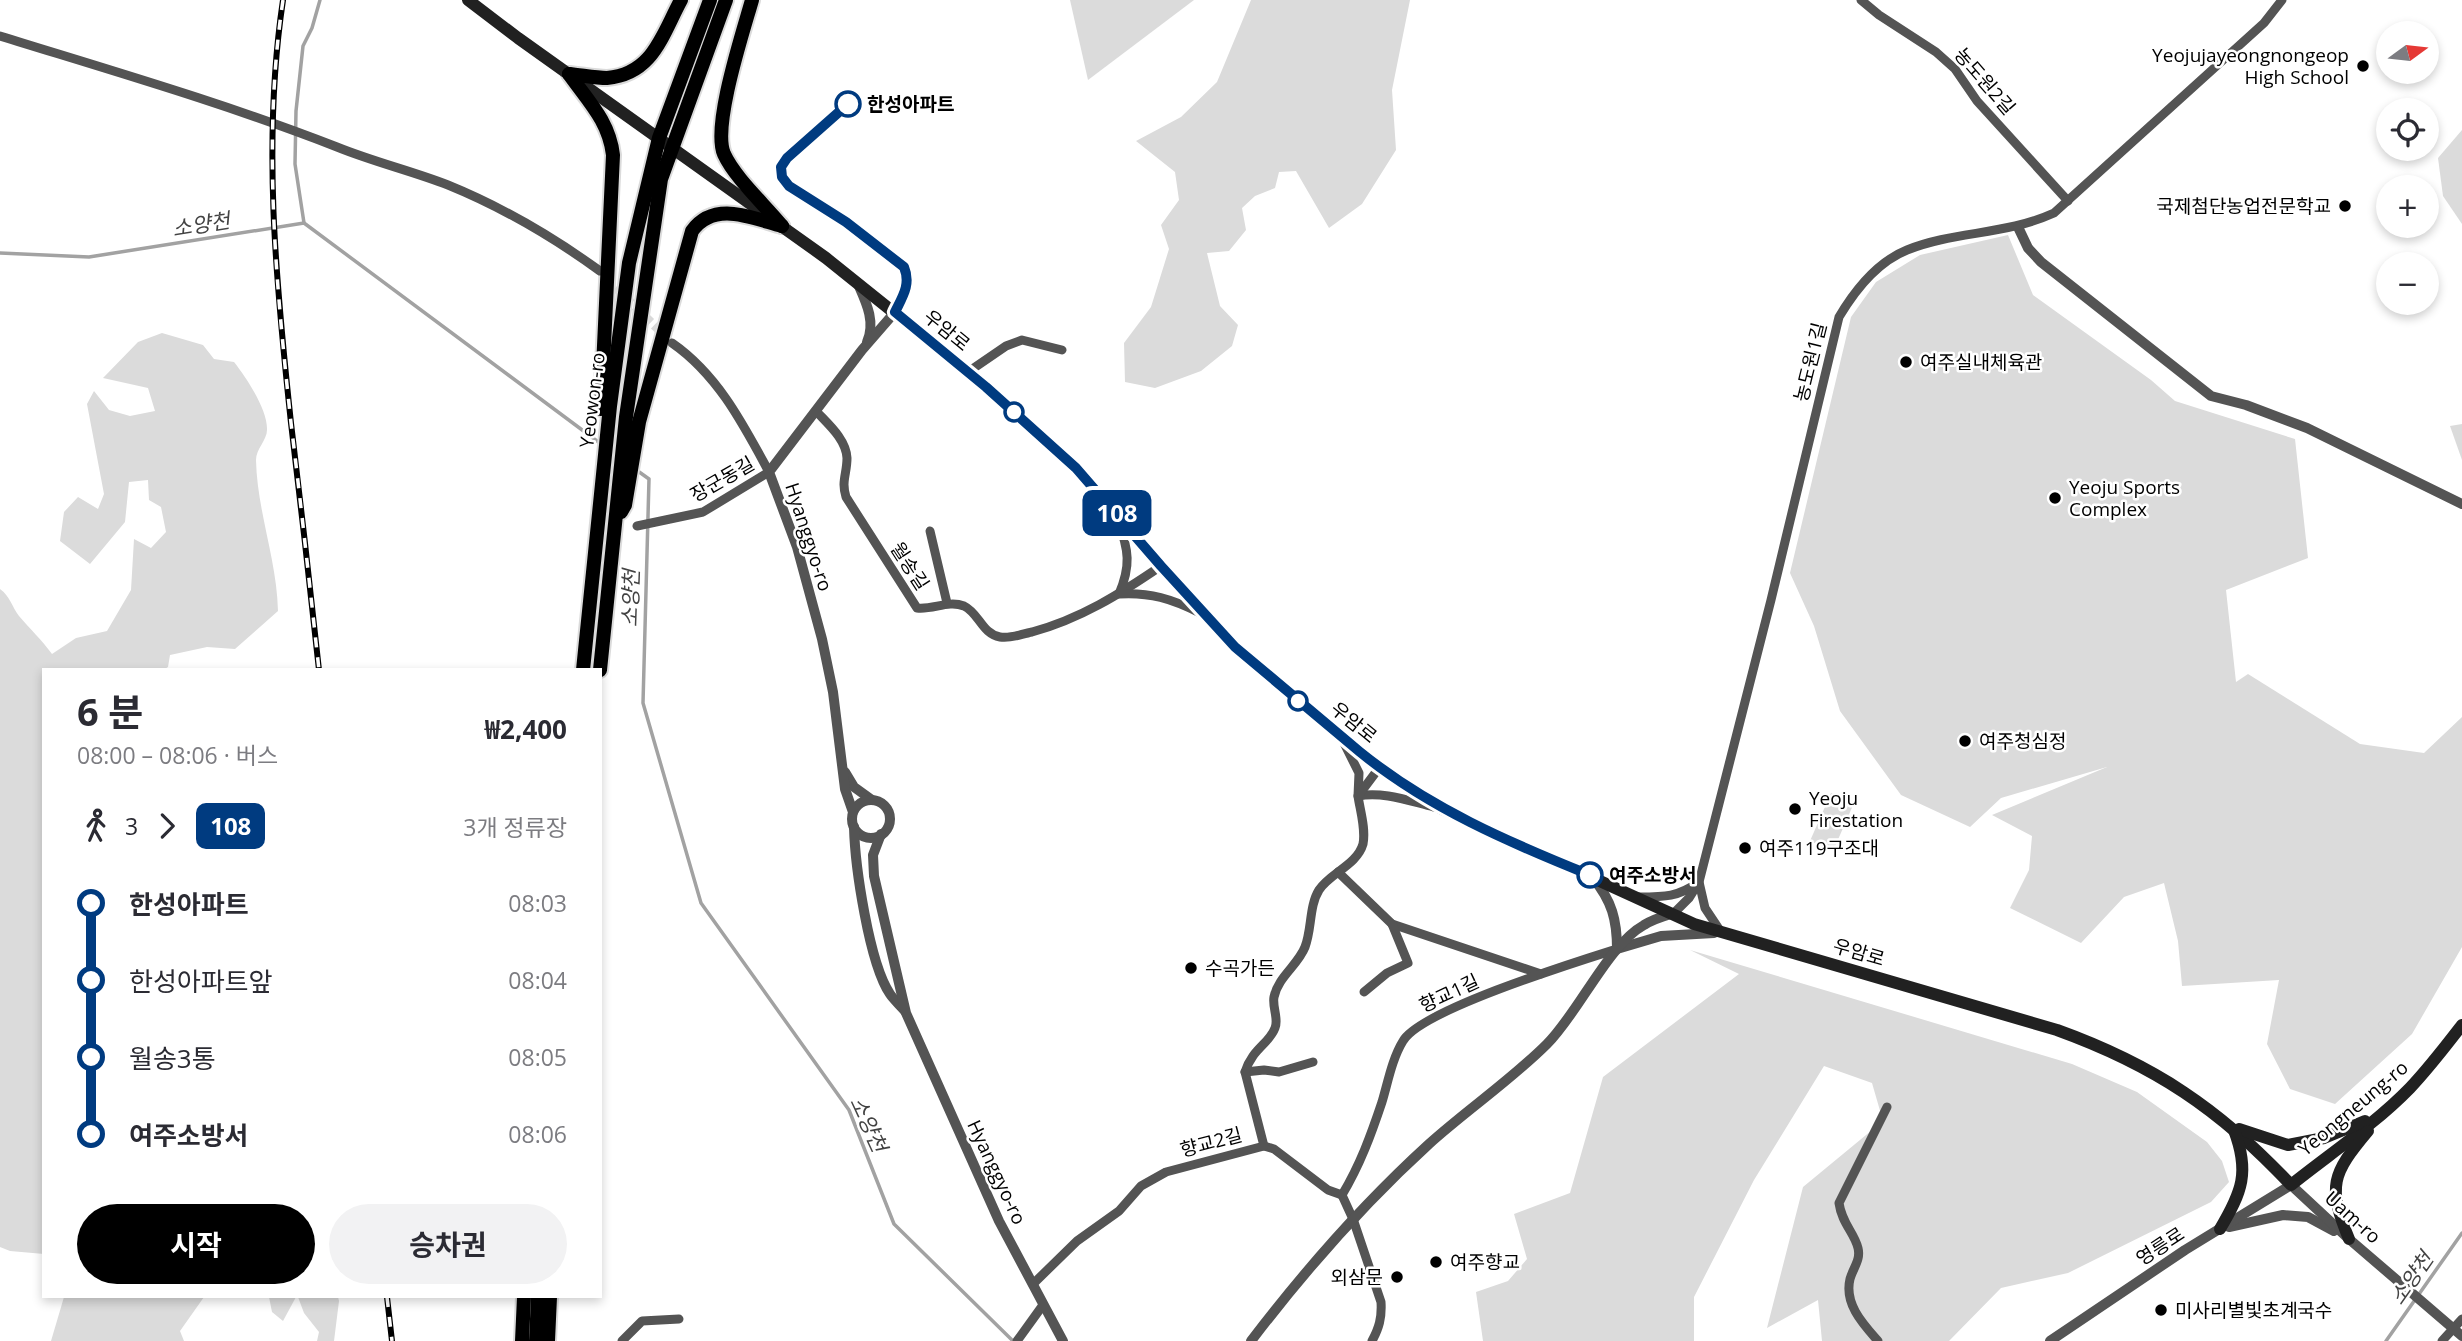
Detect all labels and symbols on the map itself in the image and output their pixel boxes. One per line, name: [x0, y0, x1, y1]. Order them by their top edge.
north arrow: [2376, 21, 2440, 84]
street label: 농도원2길: [1949, 42, 2021, 120]
place label: Yeojujayeongnongeop High School: [2152, 42, 2349, 90]
marker: Yeojujayeongnongeop High School: [2355, 58, 2371, 74]
marker: 한성아파트: [835, 91, 861, 117]
place label: 한성아파트: [867, 91, 954, 117]
place label: 국제첨단농업전문학교: [2156, 193, 2331, 219]
marker: 국제첨단농업전문학교: [2337, 198, 2353, 214]
water label: 소양천: [170, 205, 234, 242]
street label: 우암로: [918, 303, 976, 357]
street label: 농도원1길: [1788, 320, 1832, 404]
place label: 여주실내체육관: [1920, 349, 2042, 375]
street label: Yeowon-ro: [573, 351, 611, 449]
marker: 여주실내체육관: [1898, 354, 1914, 370]
unlabelled marker: [1004, 402, 1024, 422]
street label: 장군동길: [685, 450, 759, 508]
place label: Yeoju Sports Complex: [2069, 474, 2180, 522]
street label: Hyanggyo-ro: [779, 479, 839, 595]
line badge: 108: [1077, 490, 1157, 536]
marker: Yeoju Sports Complex: [2047, 490, 2063, 506]
street label: 월송길: [885, 537, 935, 595]
water label: 소양천: [615, 566, 645, 627]
unlabelled marker: [1288, 691, 1308, 711]
street label: 우암로: [1325, 695, 1383, 749]
place label: 여주청심정: [1979, 728, 2066, 754]
marker: 여주청심정: [1957, 733, 1973, 749]
place label: Yeoju Firestation: [1809, 785, 1903, 833]
marker: Yeoju Firestation: [1787, 801, 1803, 817]
place label: 여주119구조대: [1759, 835, 1879, 861]
marker: 여주119구조대: [1737, 840, 1753, 856]
marker: 여주소방서: [1577, 862, 1603, 888]
place label: 여주소방서: [1609, 862, 1696, 888]
street label: 우암로: [1830, 932, 1888, 972]
place label: 수곡가든: [1205, 955, 1275, 981]
marker: 수곡가든: [1183, 960, 1199, 976]
street label: 향교1길: [1415, 968, 1483, 1018]
street label: Yeongneung-ro: [2293, 1054, 2413, 1162]
water label: 소양천: [844, 1092, 895, 1159]
street label: Hyanggyo-ro: [961, 1115, 1033, 1229]
street label: 향교2길: [1177, 1121, 1245, 1163]
street label: Uam-ro: [2319, 1185, 2387, 1249]
street label: 영릉로: [2131, 1221, 2189, 1271]
water label: 소양천: [2383, 1244, 2441, 1310]
place label: 여주향교: [1450, 1249, 1520, 1275]
marker: 여주향교: [1428, 1254, 1444, 1270]
place label: 외삼문: [1331, 1264, 1383, 1290]
marker: 외삼문: [1389, 1269, 1405, 1285]
place label: 미사리별빛초계국수: [2175, 1297, 2332, 1323]
marker: 미사리별빛초계국수: [2153, 1302, 2169, 1318]

